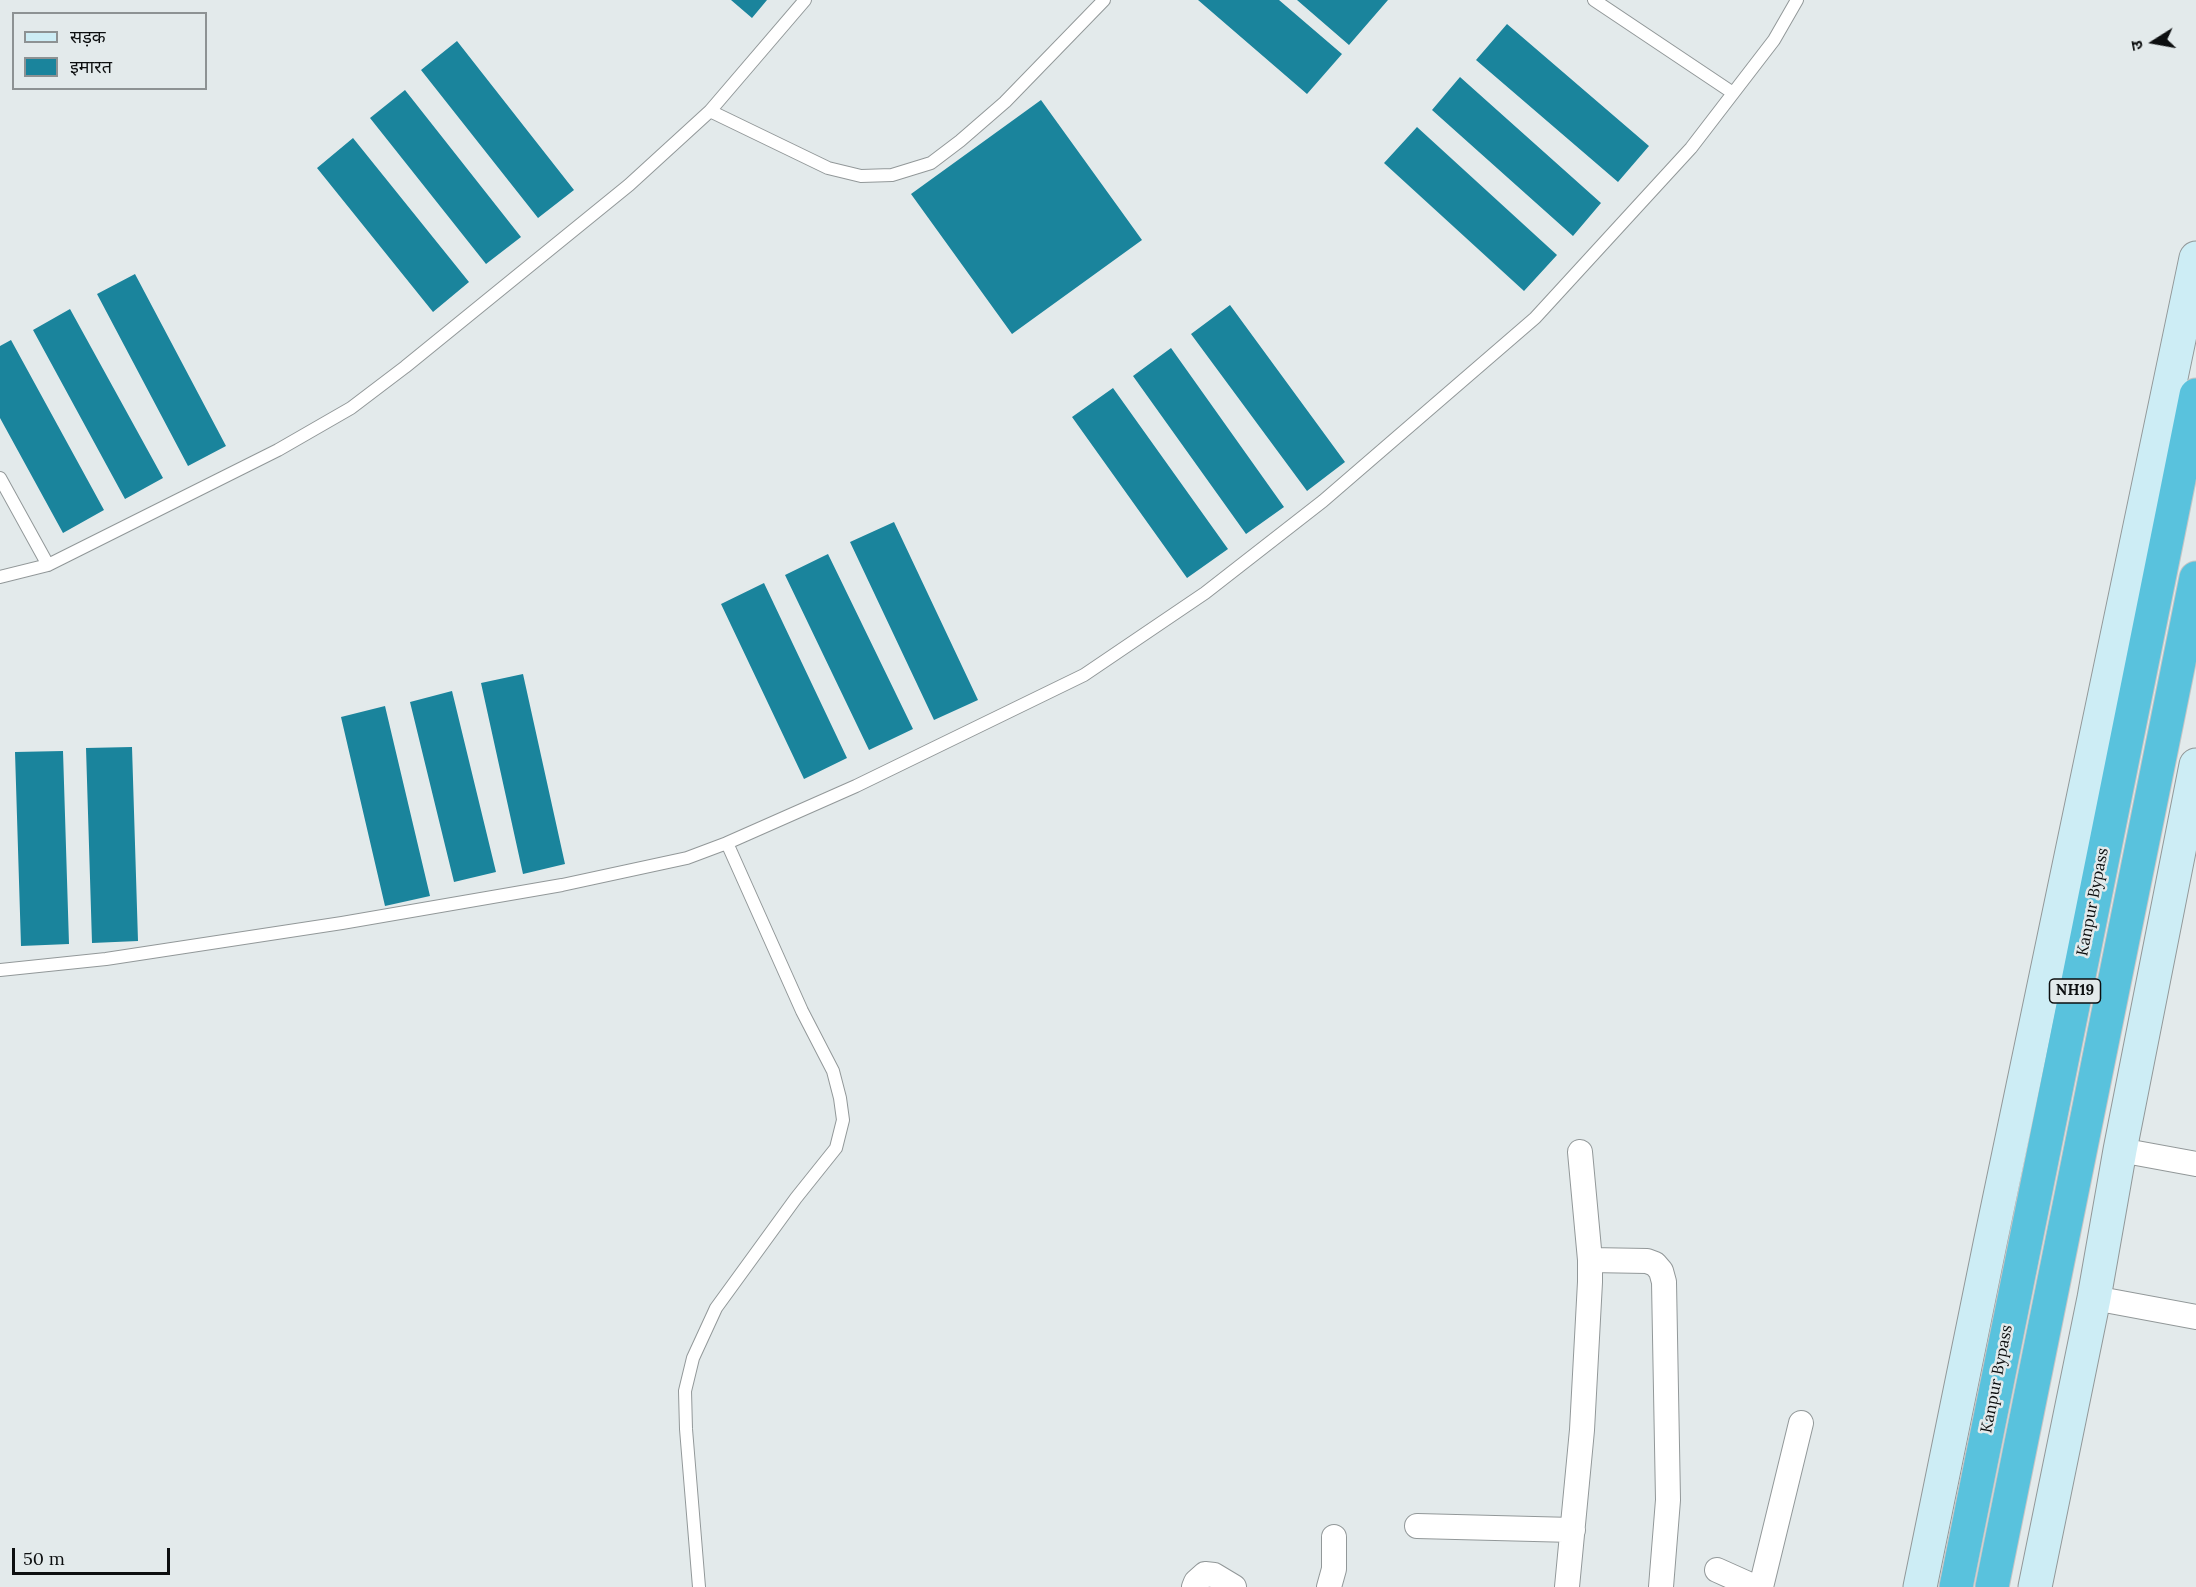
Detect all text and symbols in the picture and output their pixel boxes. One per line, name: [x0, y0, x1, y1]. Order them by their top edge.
legend: [12, 12, 207, 90]
north arrow: [2124, 12, 2184, 72]
text: सड़क: [70, 25, 106, 48]
text: उ: [2126, 39, 2147, 52]
text: इमारत: [70, 55, 112, 78]
street label: Kanpur Bypass: [2073, 846, 2113, 958]
road number: NH19: [2050, 979, 2100, 1003]
street label: Kanpur Bypass: [1977, 1323, 2017, 1435]
scale bar: [15, 1536, 172, 1574]
text: 50 m: [23, 1547, 65, 1570]

